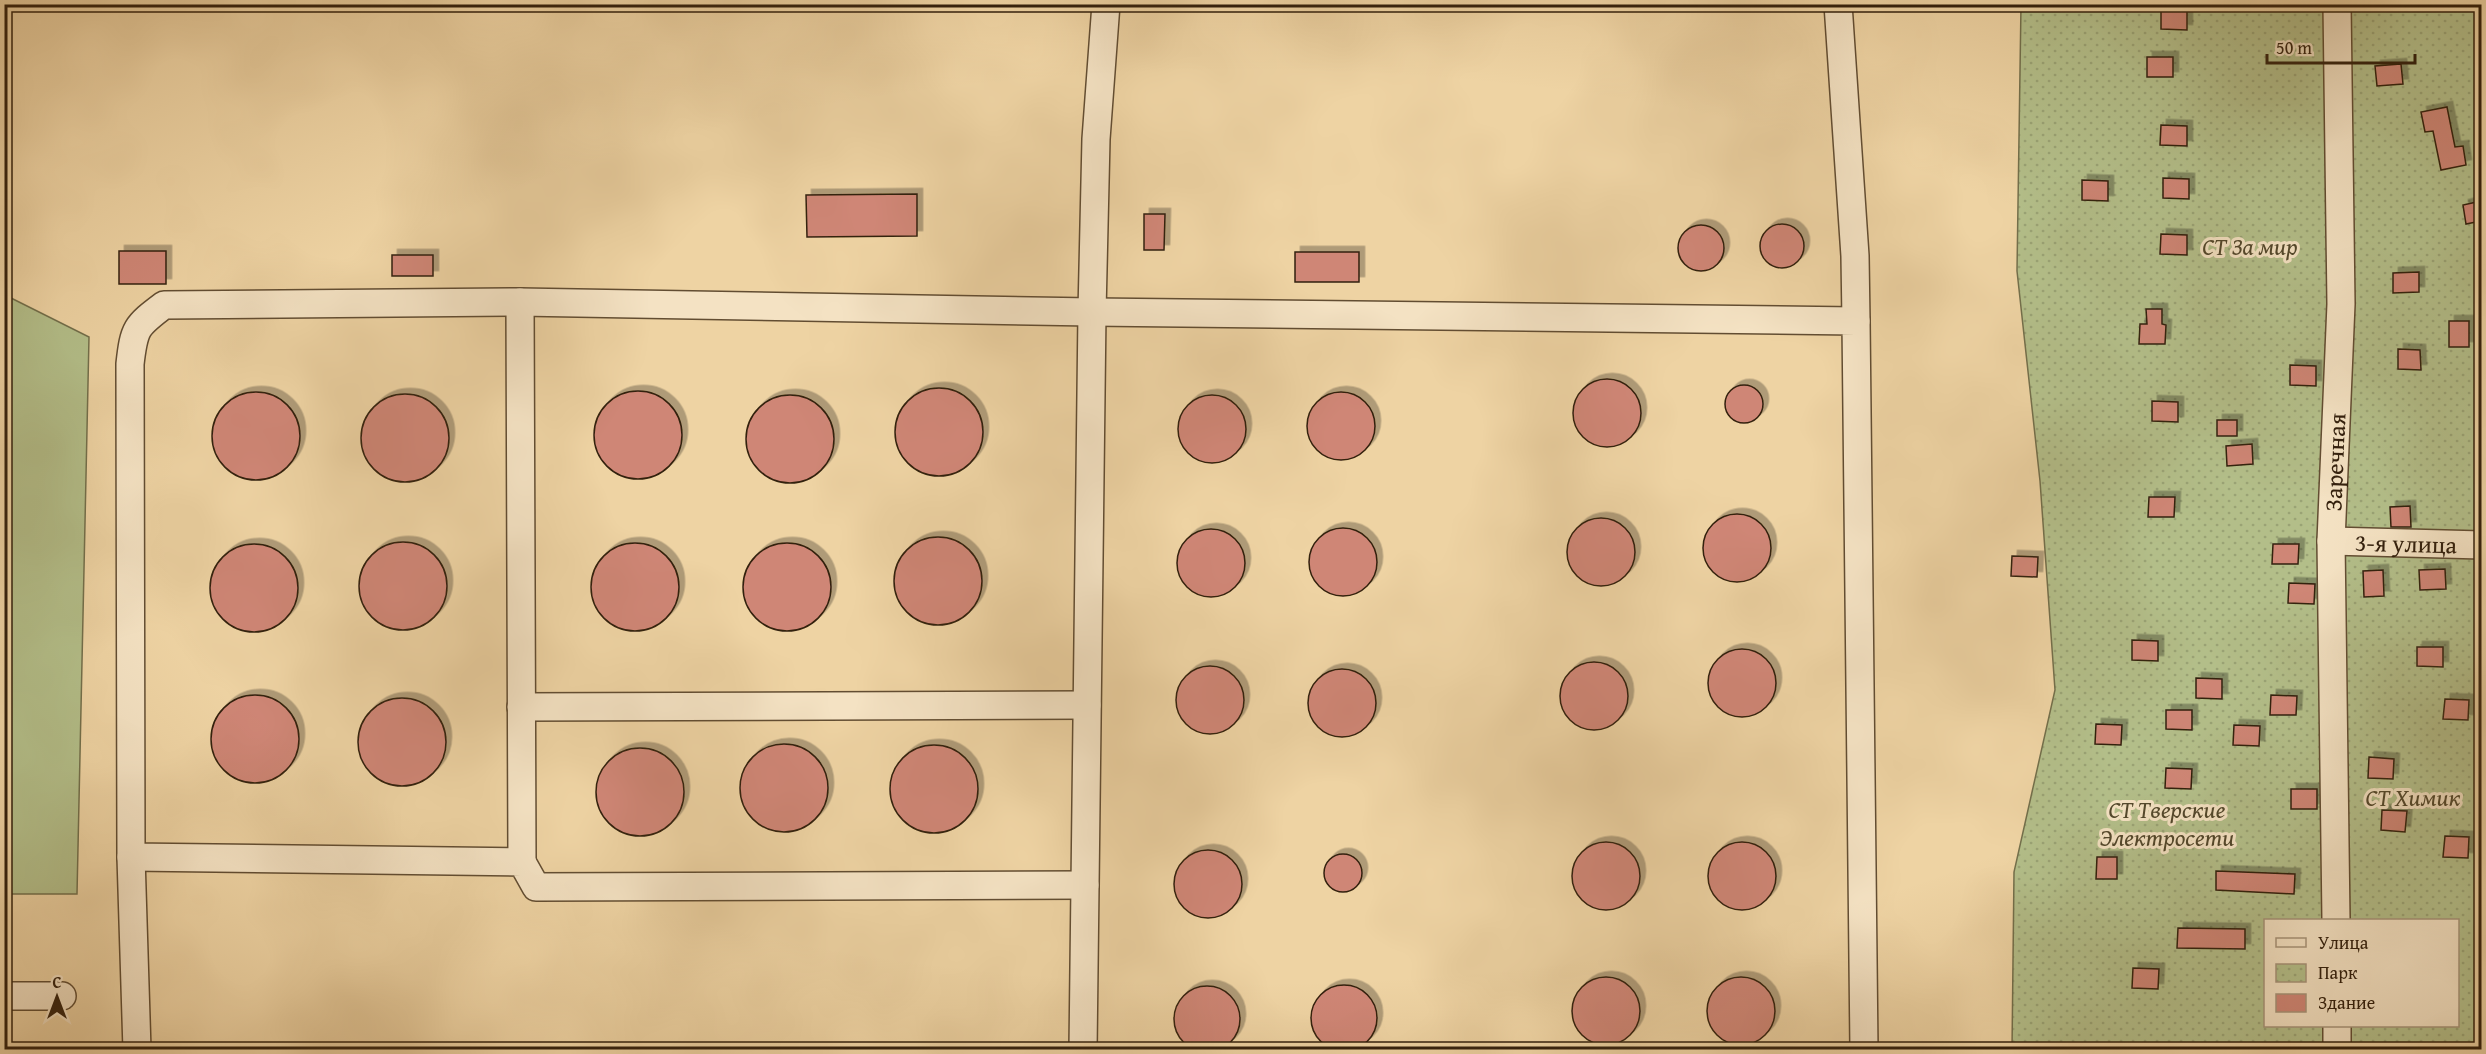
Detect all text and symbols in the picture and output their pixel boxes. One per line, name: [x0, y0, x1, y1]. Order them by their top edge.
scale bar: [2267, 27, 2416, 65]
text: 50 m: [2276, 34, 2312, 61]
park label: СТ За мир: [2202, 229, 2298, 264]
street label: Заречная: [2315, 412, 2354, 512]
street label: 3-я улица: [2354, 524, 2458, 562]
park label: СТ Химик: [2365, 780, 2461, 815]
park label: СТ Тверские Электросети: [2100, 792, 2235, 855]
legend: [2264, 919, 2459, 1027]
text: Улица: [2318, 929, 2369, 956]
text: Парк: [2318, 959, 2358, 986]
north arrow: [27, 967, 87, 1027]
text: С: [52, 970, 62, 994]
text: Здание: [2318, 989, 2375, 1016]

